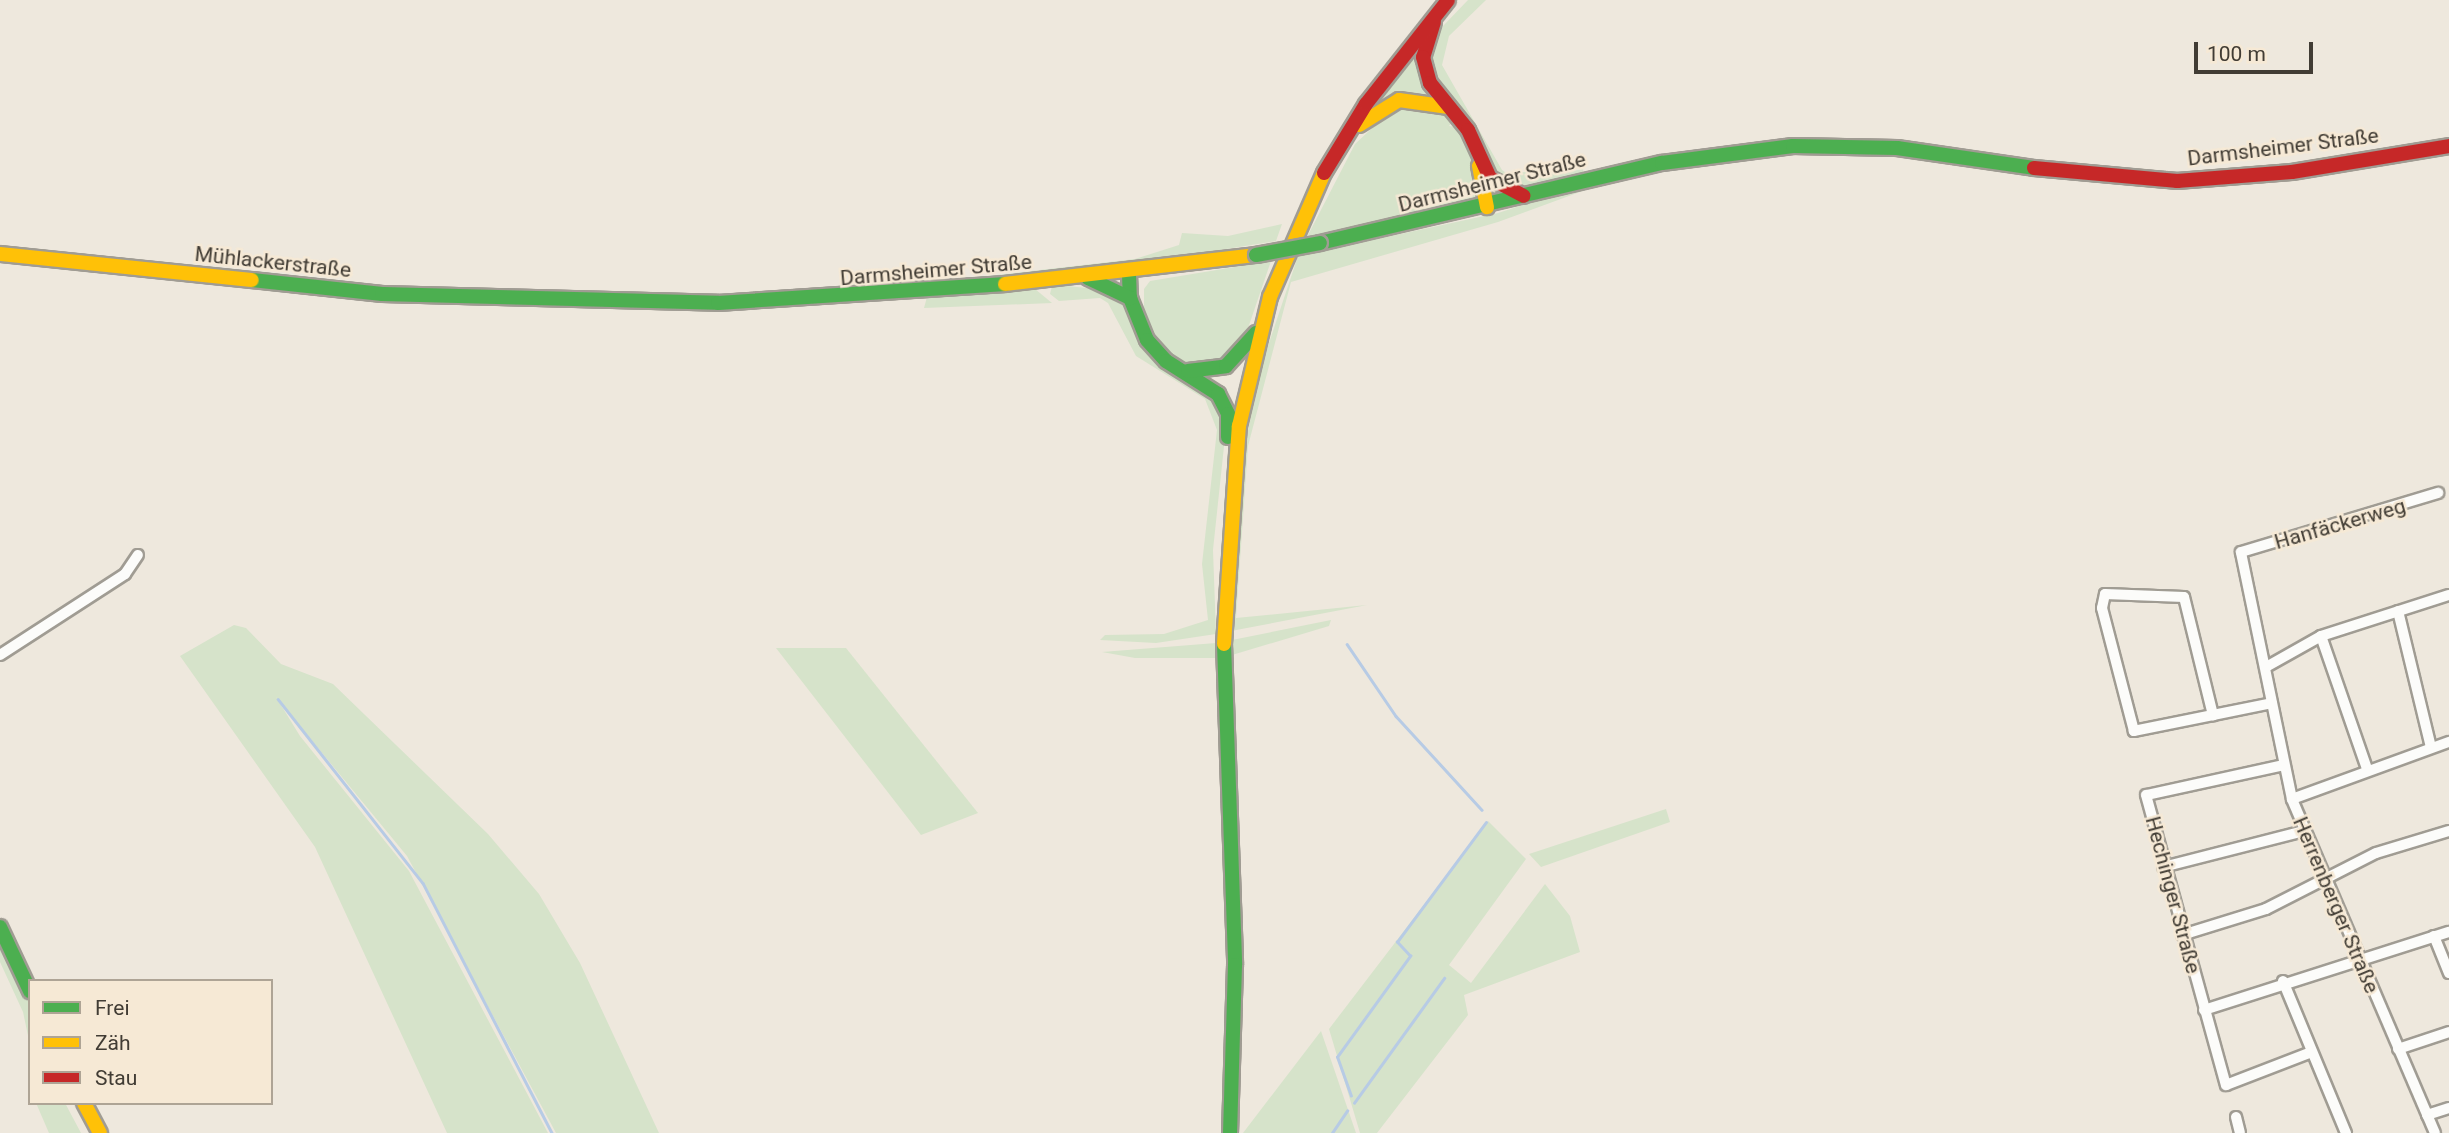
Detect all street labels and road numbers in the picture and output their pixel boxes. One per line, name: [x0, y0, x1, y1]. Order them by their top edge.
street label: Darmsheimer Straße: [2186, 123, 2380, 171]
street label: Darmsheimer Straße: [1396, 147, 1588, 217]
street label: Mühlackerstraße: [194, 241, 352, 283]
street label: Darmsheimer Straße: [839, 249, 1033, 291]
street label: Hanfäckerweg: [2272, 493, 2408, 555]
street label: Herrenberger Straße: [2287, 813, 2385, 997]
street label: Hechinger Straße: [2140, 814, 2206, 976]

